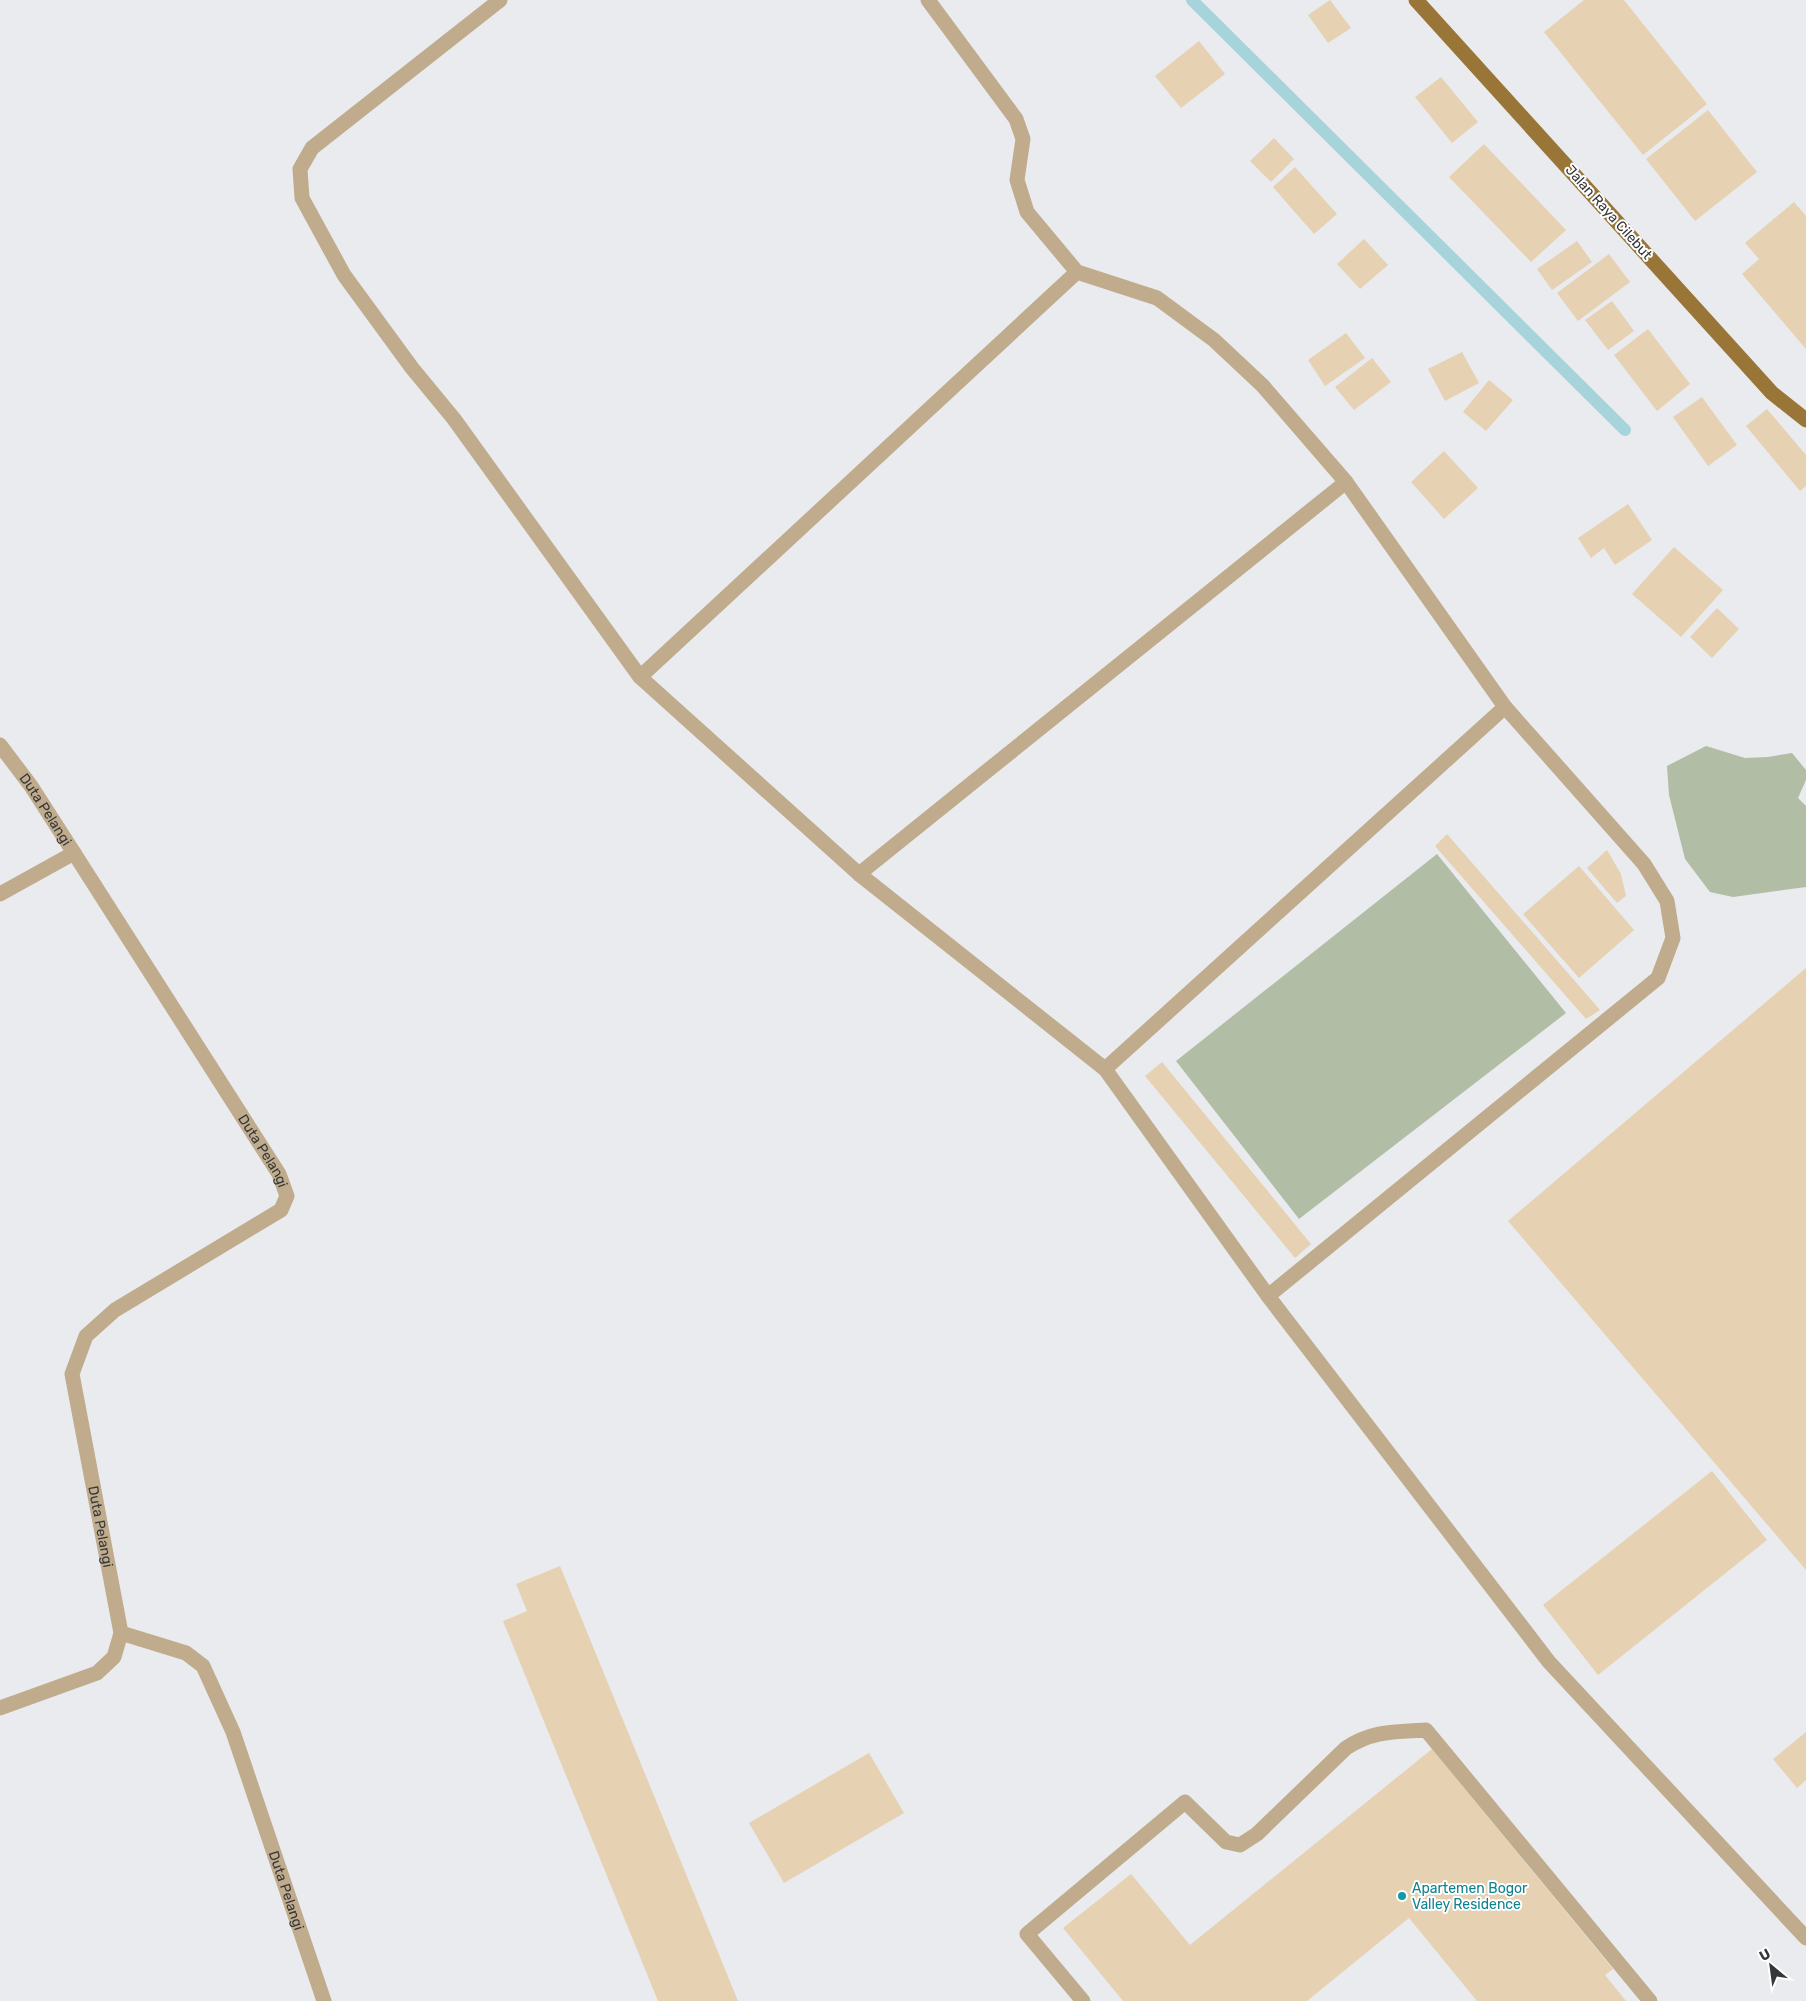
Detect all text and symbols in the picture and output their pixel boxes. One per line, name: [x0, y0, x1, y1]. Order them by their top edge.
street label: Jalan Raya Cilebut: [1562, 162, 1656, 263]
street label: Duta Pelangi: [15, 770, 75, 849]
street label: Duta Pelangi: [234, 1111, 291, 1190]
street label: Duta Pelangi: [84, 1484, 116, 1569]
street label: Duta Pelangi: [265, 1848, 307, 1932]
place label: Apartemen Bogor Valley Residence: [1412, 1880, 1528, 1913]
marker: Apartemen Bogor Valley Residence: [1396, 1890, 1408, 1902]
north arrow: [1746, 1941, 1796, 1991]
text: U: [1756, 1945, 1774, 1965]

